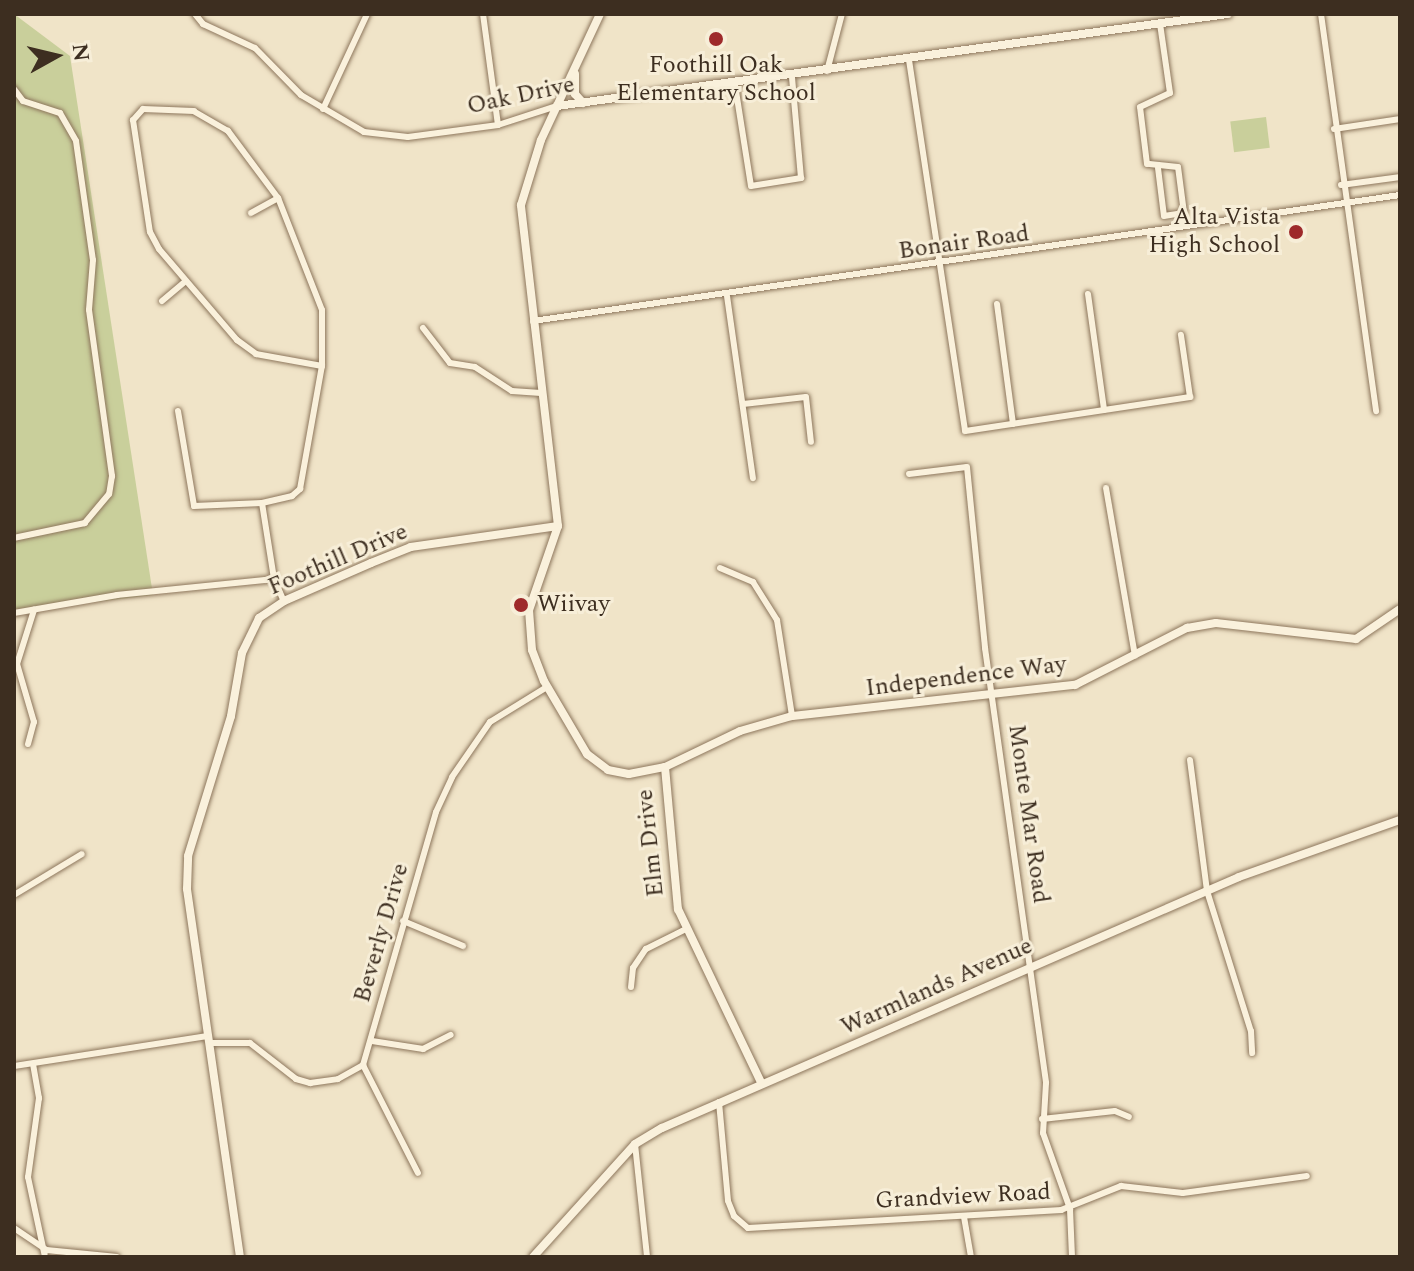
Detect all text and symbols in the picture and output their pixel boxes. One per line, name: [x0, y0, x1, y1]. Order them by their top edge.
north arrow: [16, 16, 96, 96]
marker: Foothill Oak Elementary School: [707, 30, 725, 48]
text: N: [63, 41, 98, 64]
place label: Foothill Oak Elementary School: [616, 52, 816, 108]
street label: Oak Drive: [465, 71, 577, 121]
place label: Alta Vista High School: [1148, 204, 1280, 260]
street label: Bonair Road: [897, 220, 1031, 266]
marker: Alta Vista High School: [1287, 223, 1305, 241]
street label: Foothill Drive: [264, 518, 412, 602]
place label: Wiivay: [537, 591, 610, 619]
marker: Wiivay: [512, 596, 530, 614]
street label: Independence Way: [864, 650, 1068, 704]
street label: Monte Mar Road: [1001, 723, 1055, 905]
street label: Elm Drive: [631, 788, 671, 898]
street label: Beverly Drive: [348, 860, 416, 1006]
street label: Warmlands Avenue: [837, 932, 1037, 1042]
street label: Grandview Road: [874, 1178, 1052, 1216]

